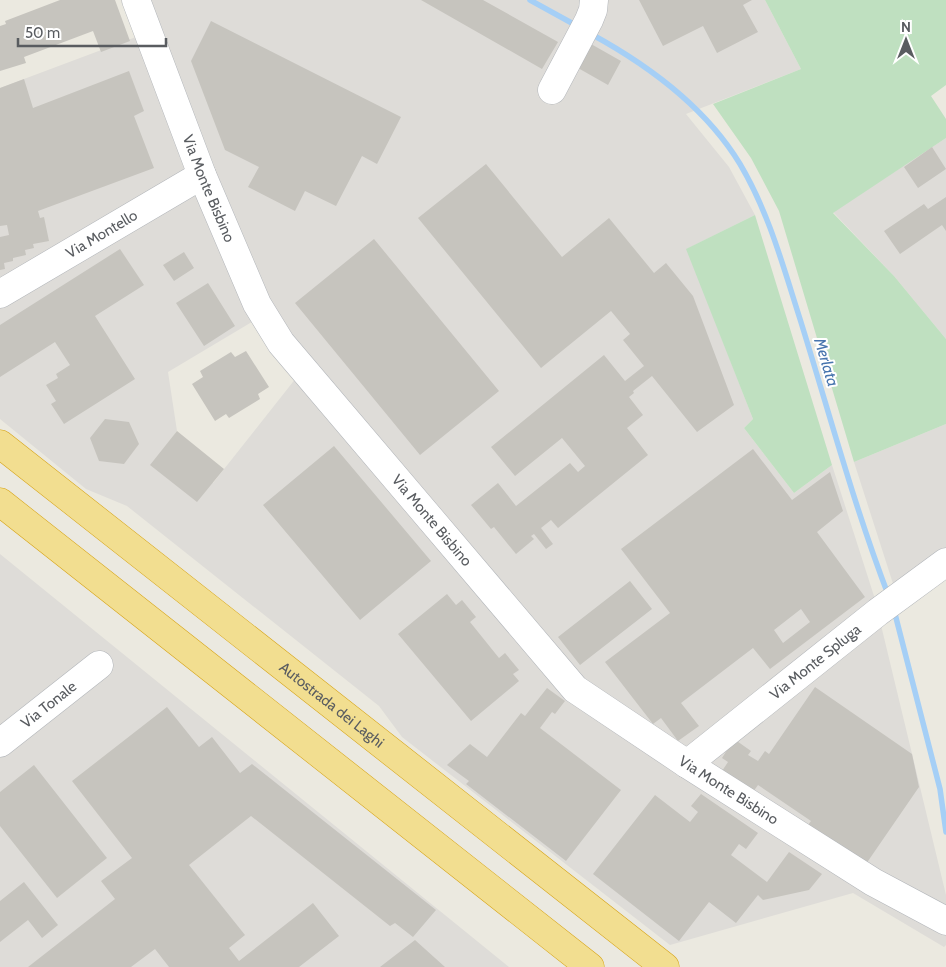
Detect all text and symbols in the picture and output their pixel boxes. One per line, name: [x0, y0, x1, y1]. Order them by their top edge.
scale bar: [18, 15, 165, 47]
north arrow: [881, 15, 931, 65]
text: N: [901, 18, 911, 36]
text: 50 m: [25, 24, 60, 42]
street label: Via Monte Bisbino: [179, 132, 239, 245]
street label: Via Montello: [63, 206, 141, 262]
water label: Merlata: [810, 335, 843, 389]
street label: Via Monte Bisbino: [388, 471, 476, 570]
street label: Via Monte Spluga: [766, 620, 865, 704]
street label: Autostrada dei Laghi: [276, 658, 388, 752]
street label: Via Tonale: [17, 677, 80, 732]
street label: Via Monte Bisbino: [675, 752, 782, 829]

